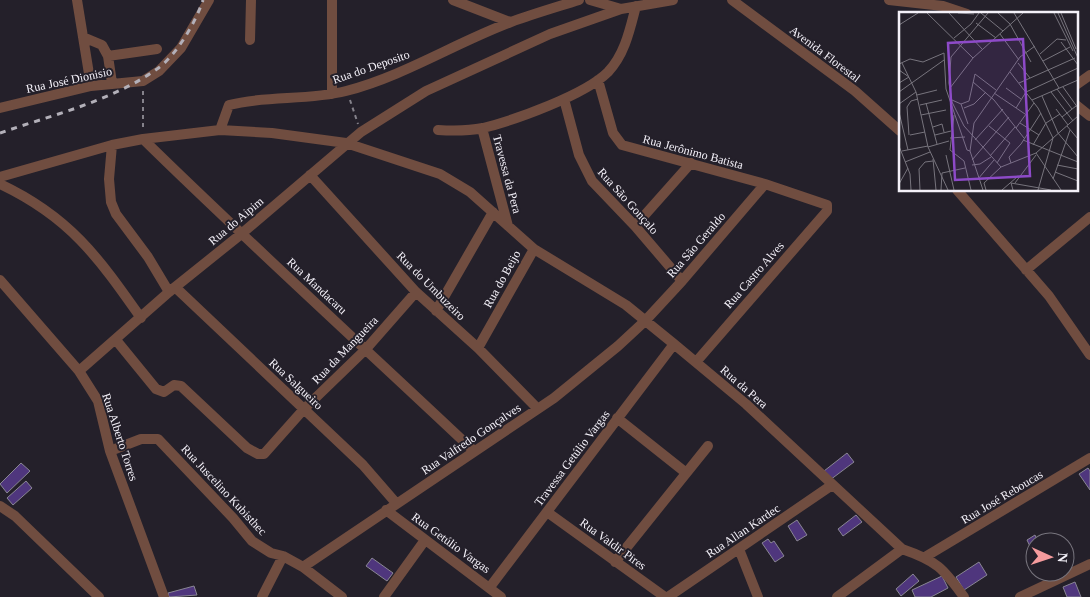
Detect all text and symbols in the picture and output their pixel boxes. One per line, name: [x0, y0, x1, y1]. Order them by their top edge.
inset map: [899, 12, 1078, 191]
street label: Avenida Florestal: [787, 23, 864, 85]
street label: Rua do Deposito: [331, 47, 411, 87]
street label: Rua José Dionisio: [25, 64, 113, 96]
street label: Rua Jerônimo Batista: [641, 132, 745, 172]
street label: Travessa da Pera: [490, 133, 524, 216]
street label: Rua São Gonçalo: [595, 165, 661, 237]
street label: Rua do Aipim: [206, 194, 267, 248]
street label: Rua São Geraldo: [664, 209, 728, 281]
street label: Rua Castro Alves: [721, 238, 787, 311]
street label: Rua do Beijo: [481, 248, 523, 310]
street label: Rua do Umbuzeiro: [394, 249, 468, 323]
street label: Rua Mandacaru: [284, 255, 350, 317]
street label: Rua da Mangueira: [309, 313, 381, 387]
street label: Rua Salgueiro: [266, 356, 326, 412]
street label: Rua da Pera: [718, 363, 771, 412]
street label: Rua Alberto Torres: [99, 391, 141, 483]
street label: Rua Valfredo Gonçalves: [419, 400, 524, 478]
street label: Travessa Getúlio Vargas: [531, 407, 613, 509]
street label: Rua Juscelino Kubisthec: [178, 442, 270, 538]
street label: Rua José Reboucas: [959, 467, 1046, 527]
street label: Rua Allan Kardec: [703, 501, 783, 561]
street label: Rua Getúlio Vargas: [409, 510, 493, 576]
street label: Rua Valdir Pires: [577, 515, 649, 573]
north arrow: [1025, 532, 1075, 582]
text: N: [1055, 552, 1070, 563]

